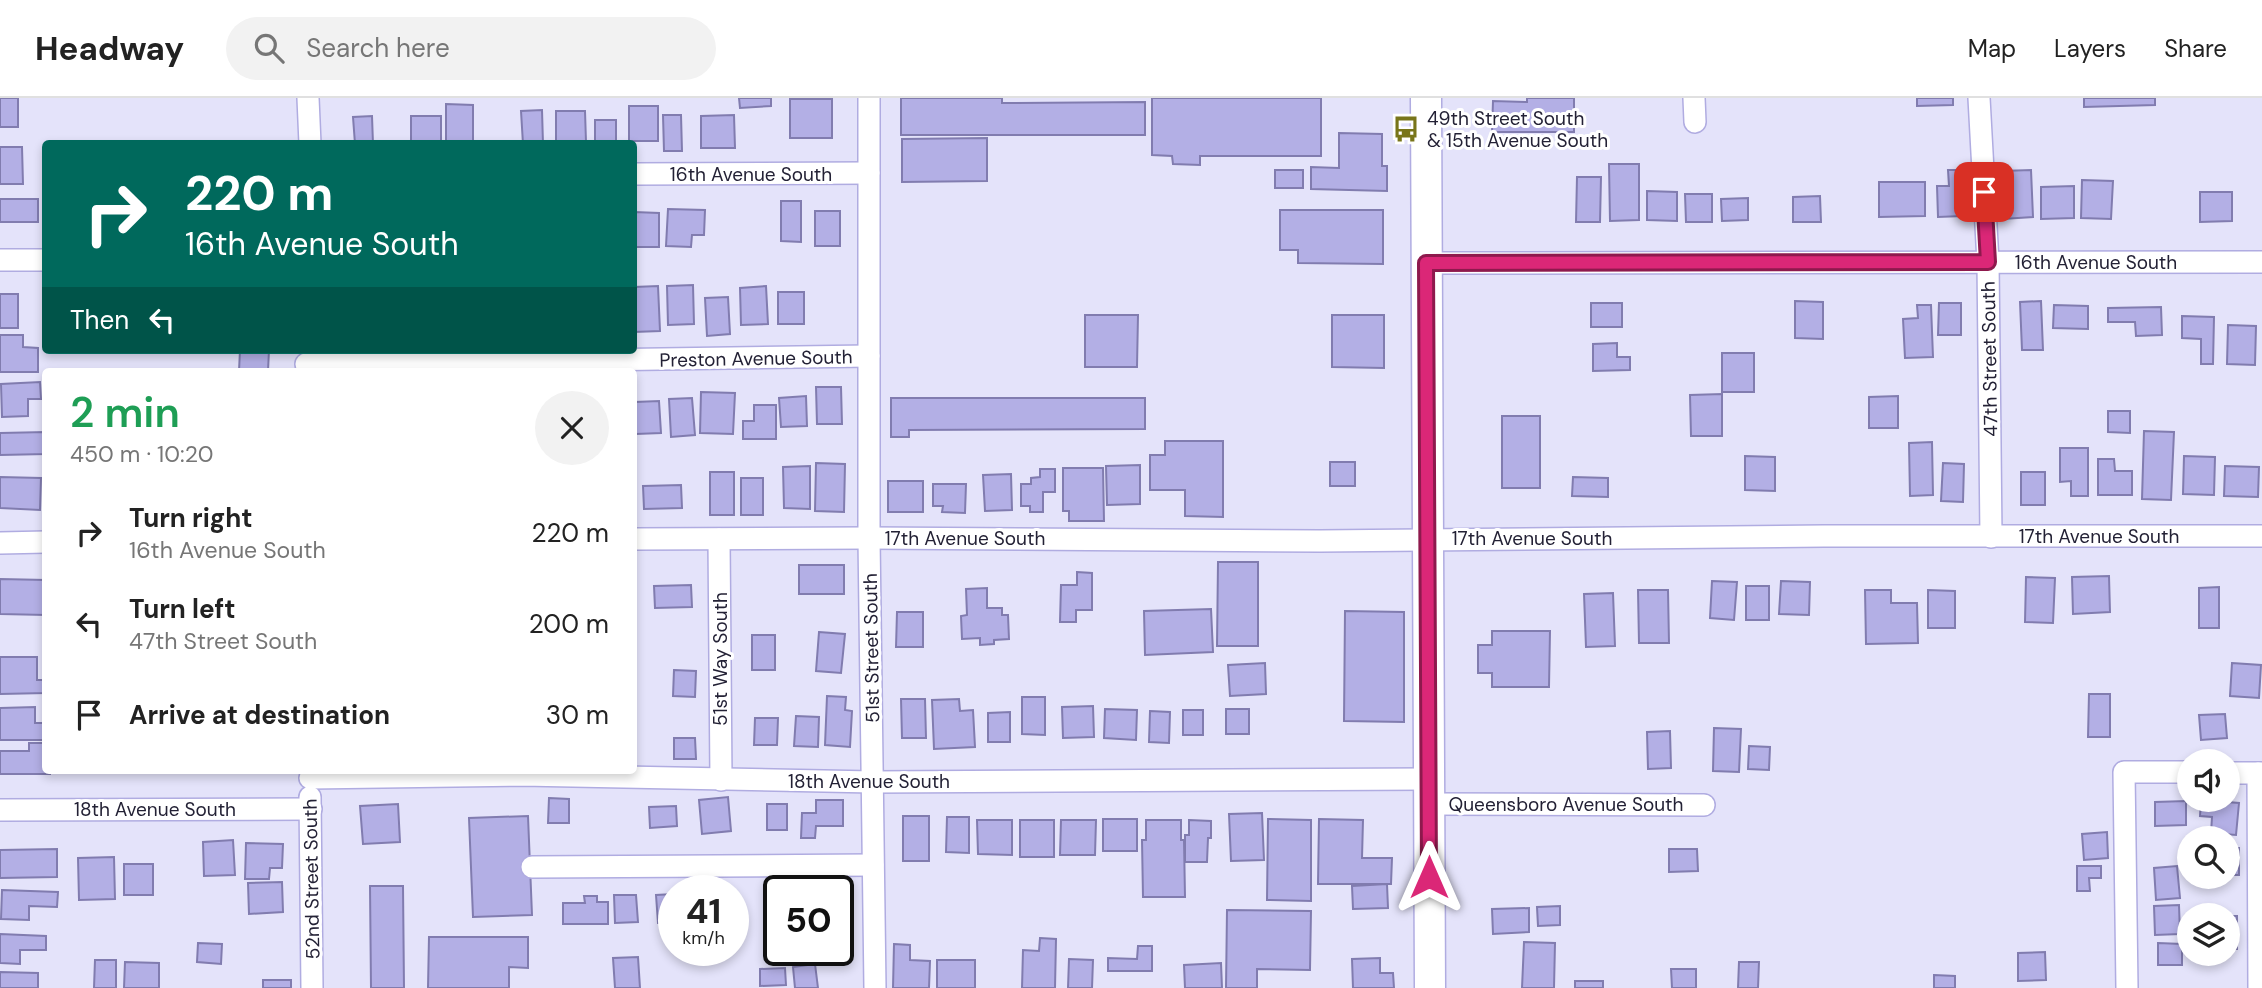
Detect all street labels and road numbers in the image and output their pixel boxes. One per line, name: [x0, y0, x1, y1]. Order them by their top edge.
street label: 16th Avenue South: [670, 162, 832, 187]
street label: 16th Avenue South: [2015, 250, 2177, 275]
street label: 47th Street South: [1976, 281, 2003, 437]
street label: Preston Avenue South: [659, 344, 853, 373]
street label: 17th Avenue South: [2019, 524, 2179, 549]
street label: 17th Avenue South: [885, 526, 1045, 551]
street label: 17th Avenue South: [1452, 526, 1612, 551]
street label: 51st Street South: [858, 573, 885, 723]
street label: 51st Way South: [708, 592, 733, 726]
street label: 18th Avenue South: [788, 769, 950, 794]
street label: Queensboro Avenue South: [1449, 792, 1683, 817]
street label: 18th Avenue South: [74, 797, 236, 822]
street label: 52nd Street South: [298, 799, 325, 959]

